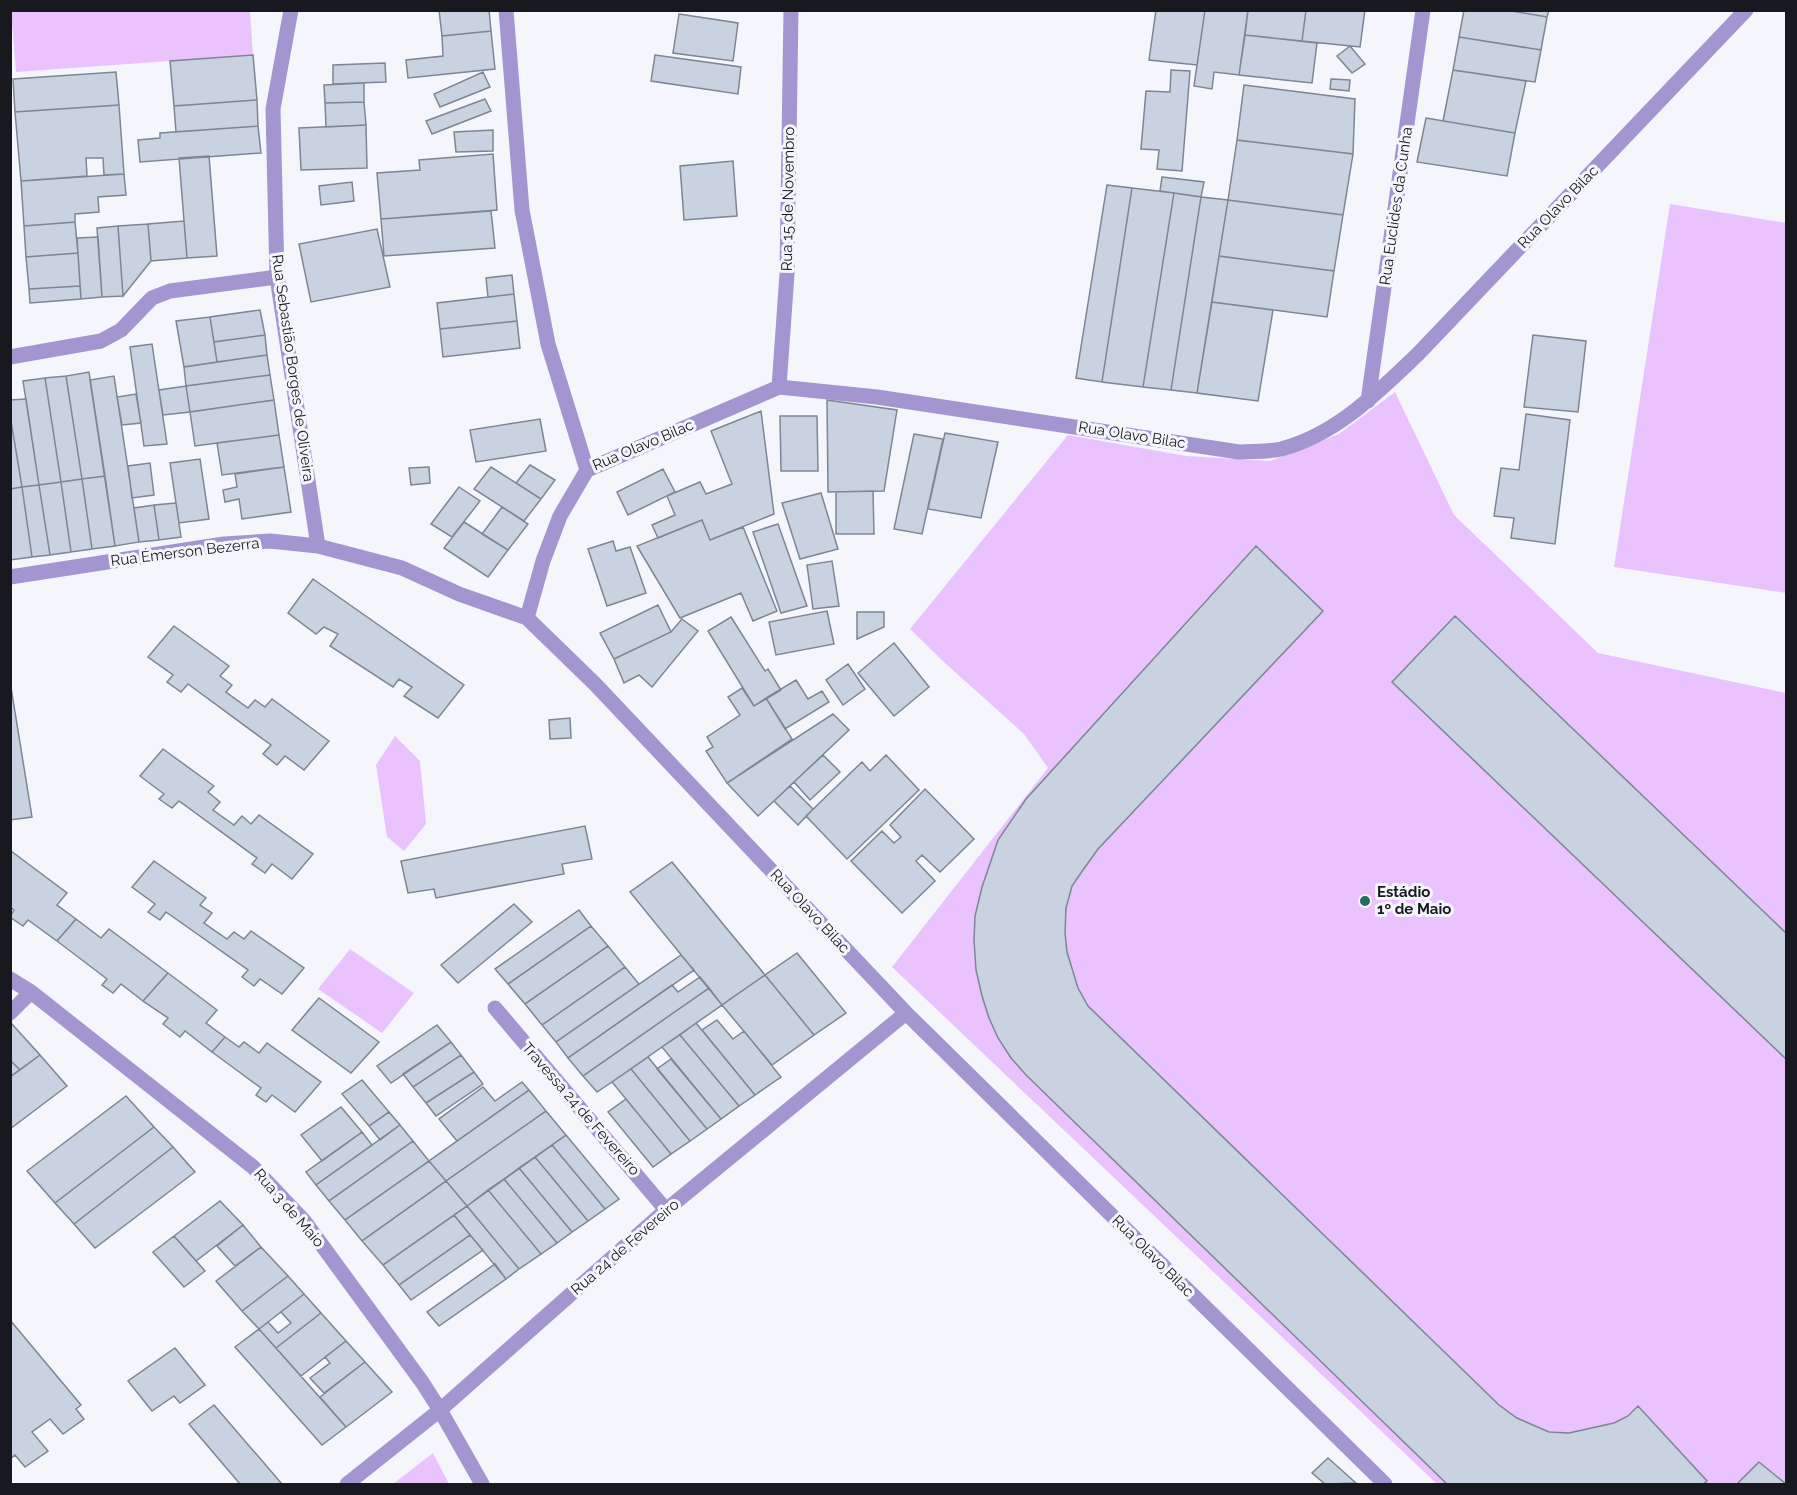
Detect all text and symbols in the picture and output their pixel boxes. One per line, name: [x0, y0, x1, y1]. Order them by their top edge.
street label: Rua 15 de Novembro: [778, 126, 798, 271]
street label: Rua Euclides da Cunha: [1376, 126, 1416, 286]
street label: Rua Olavo Bilac: [1514, 162, 1602, 252]
street label: Rua Sebastião Borges de Oliveira: [268, 253, 318, 483]
street label: Rua Olavo Bilac: [590, 416, 696, 474]
street label: Rua Olavo Bilac: [1077, 418, 1187, 452]
street label: Rua Émerson Bezerra: [110, 534, 260, 570]
street label: Rua Olavo Bilac: [767, 865, 853, 957]
place label: Estádio 1º de Maio: [1377, 883, 1451, 918]
marker: Estádio 1º de Maio: [1358, 894, 1372, 908]
street label: Travessa 24 de Fevereiro: [518, 1039, 644, 1179]
street label: Rua 3 de Maio: [250, 1165, 328, 1251]
street label: Rua 24 de Fevereiro: [567, 1195, 683, 1299]
street label: Rua Olavo Bilac: [1108, 1211, 1198, 1301]

